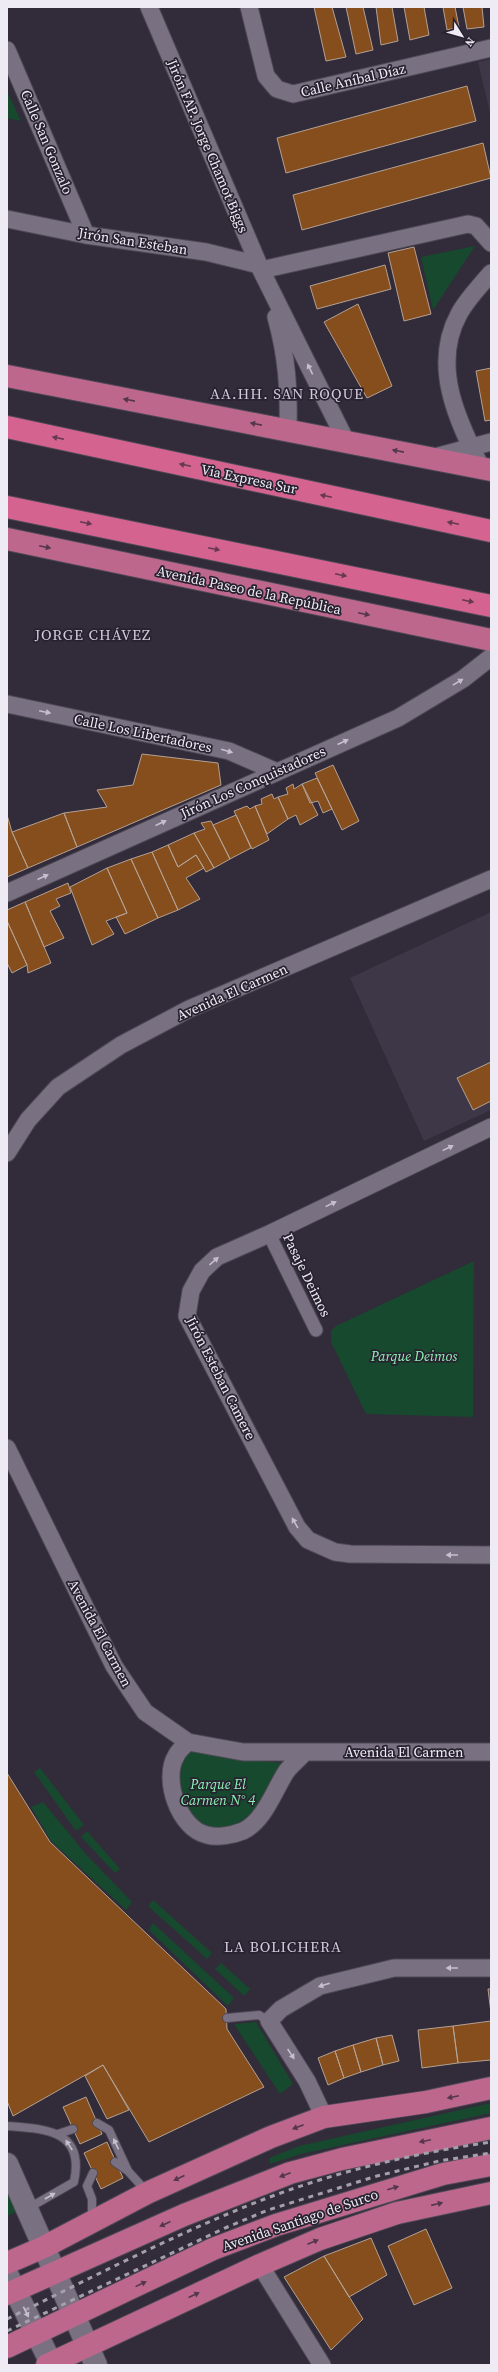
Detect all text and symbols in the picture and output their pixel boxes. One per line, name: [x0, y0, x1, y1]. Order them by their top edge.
north arrow: [442, 16, 482, 56]
text: N: [461, 34, 478, 49]
street label: Jirón FAP. Jorge Chamot Biggs: [162, 55, 254, 236]
street label: Calle Aníbal Díaz: [299, 58, 408, 102]
street label: Calle San Gonzalo: [16, 87, 78, 198]
street label: Jirón San Esteban: [76, 222, 189, 260]
one-way arrow: [307, 363, 313, 375]
district label: AA.HH. SAN ROQUE: [210, 383, 364, 404]
one-way arrow: [123, 396, 135, 402]
one-way arrow: [250, 421, 262, 427]
one-way arrow: [52, 435, 64, 441]
one-way arrow: [392, 448, 404, 454]
street label: Via Expresa Sur: [199, 459, 299, 499]
one-way arrow: [179, 462, 191, 468]
one-way arrow: [320, 492, 332, 498]
one-way arrow: [447, 519, 459, 525]
one-way arrow: [80, 520, 92, 526]
one-way arrow: [39, 544, 51, 550]
one-way arrow: [208, 546, 220, 552]
street label: Avenida Paseo de la República: [155, 561, 344, 619]
one-way arrow: [335, 573, 347, 579]
one-way arrow: [462, 599, 474, 605]
one-way arrow: [358, 611, 370, 617]
district label: JORGE CHÁVEZ: [34, 624, 151, 645]
one-way arrow: [452, 678, 464, 685]
street label: Calle Los Libertadores: [72, 709, 214, 757]
one-way arrow: [39, 710, 51, 716]
one-way arrow: [338, 738, 350, 744]
street label: Jirón Los Conquistadores: [176, 741, 329, 824]
one-way arrow: [221, 748, 233, 754]
one-way arrow: [155, 820, 166, 826]
one-way arrow: [37, 874, 48, 880]
street label: Avenida El Carmen: [174, 958, 291, 1025]
one-way arrow: [442, 1145, 453, 1151]
one-way arrow: [325, 1201, 336, 1208]
street label: Pasaje Deimos: [278, 1230, 336, 1320]
one-way arrow: [208, 1256, 219, 1265]
street label: Jirón Esteban Camere: [181, 1312, 261, 1443]
park label: Parque Deimos: [370, 1346, 458, 1366]
one-way arrow: [292, 1517, 299, 1529]
one-way arrow: [445, 1552, 458, 1558]
street label: Avenida El Carmen: [63, 1576, 137, 1691]
street label: Avenida El Carmen: [344, 1742, 464, 1762]
park label: Parque El Carmen N° 4: [181, 1774, 255, 1810]
district label: LA BOLICHERA: [224, 1936, 342, 1957]
one-way arrow: [445, 1965, 458, 1971]
one-way arrow: [318, 1982, 330, 1988]
one-way arrow: [287, 2048, 295, 2059]
one-way arrow: [447, 2094, 459, 2100]
one-way arrow: [292, 2125, 304, 2131]
one-way arrow: [113, 2138, 119, 2150]
one-way arrow: [419, 2139, 432, 2145]
one-way arrow: [66, 2140, 73, 2151]
one-way arrow: [279, 2172, 291, 2178]
one-way arrow: [173, 2175, 185, 2181]
street label: Avenida Santiago de Surco: [219, 2184, 381, 2256]
one-way arrow: [387, 2185, 399, 2191]
one-way arrow: [45, 2192, 56, 2199]
one-way arrow: [431, 2201, 443, 2207]
one-way arrow: [159, 2220, 171, 2227]
one-way arrow: [307, 2239, 319, 2245]
one-way arrow: [136, 2281, 147, 2287]
one-way arrow: [188, 2292, 200, 2299]
one-way arrow: [23, 2306, 29, 2318]

